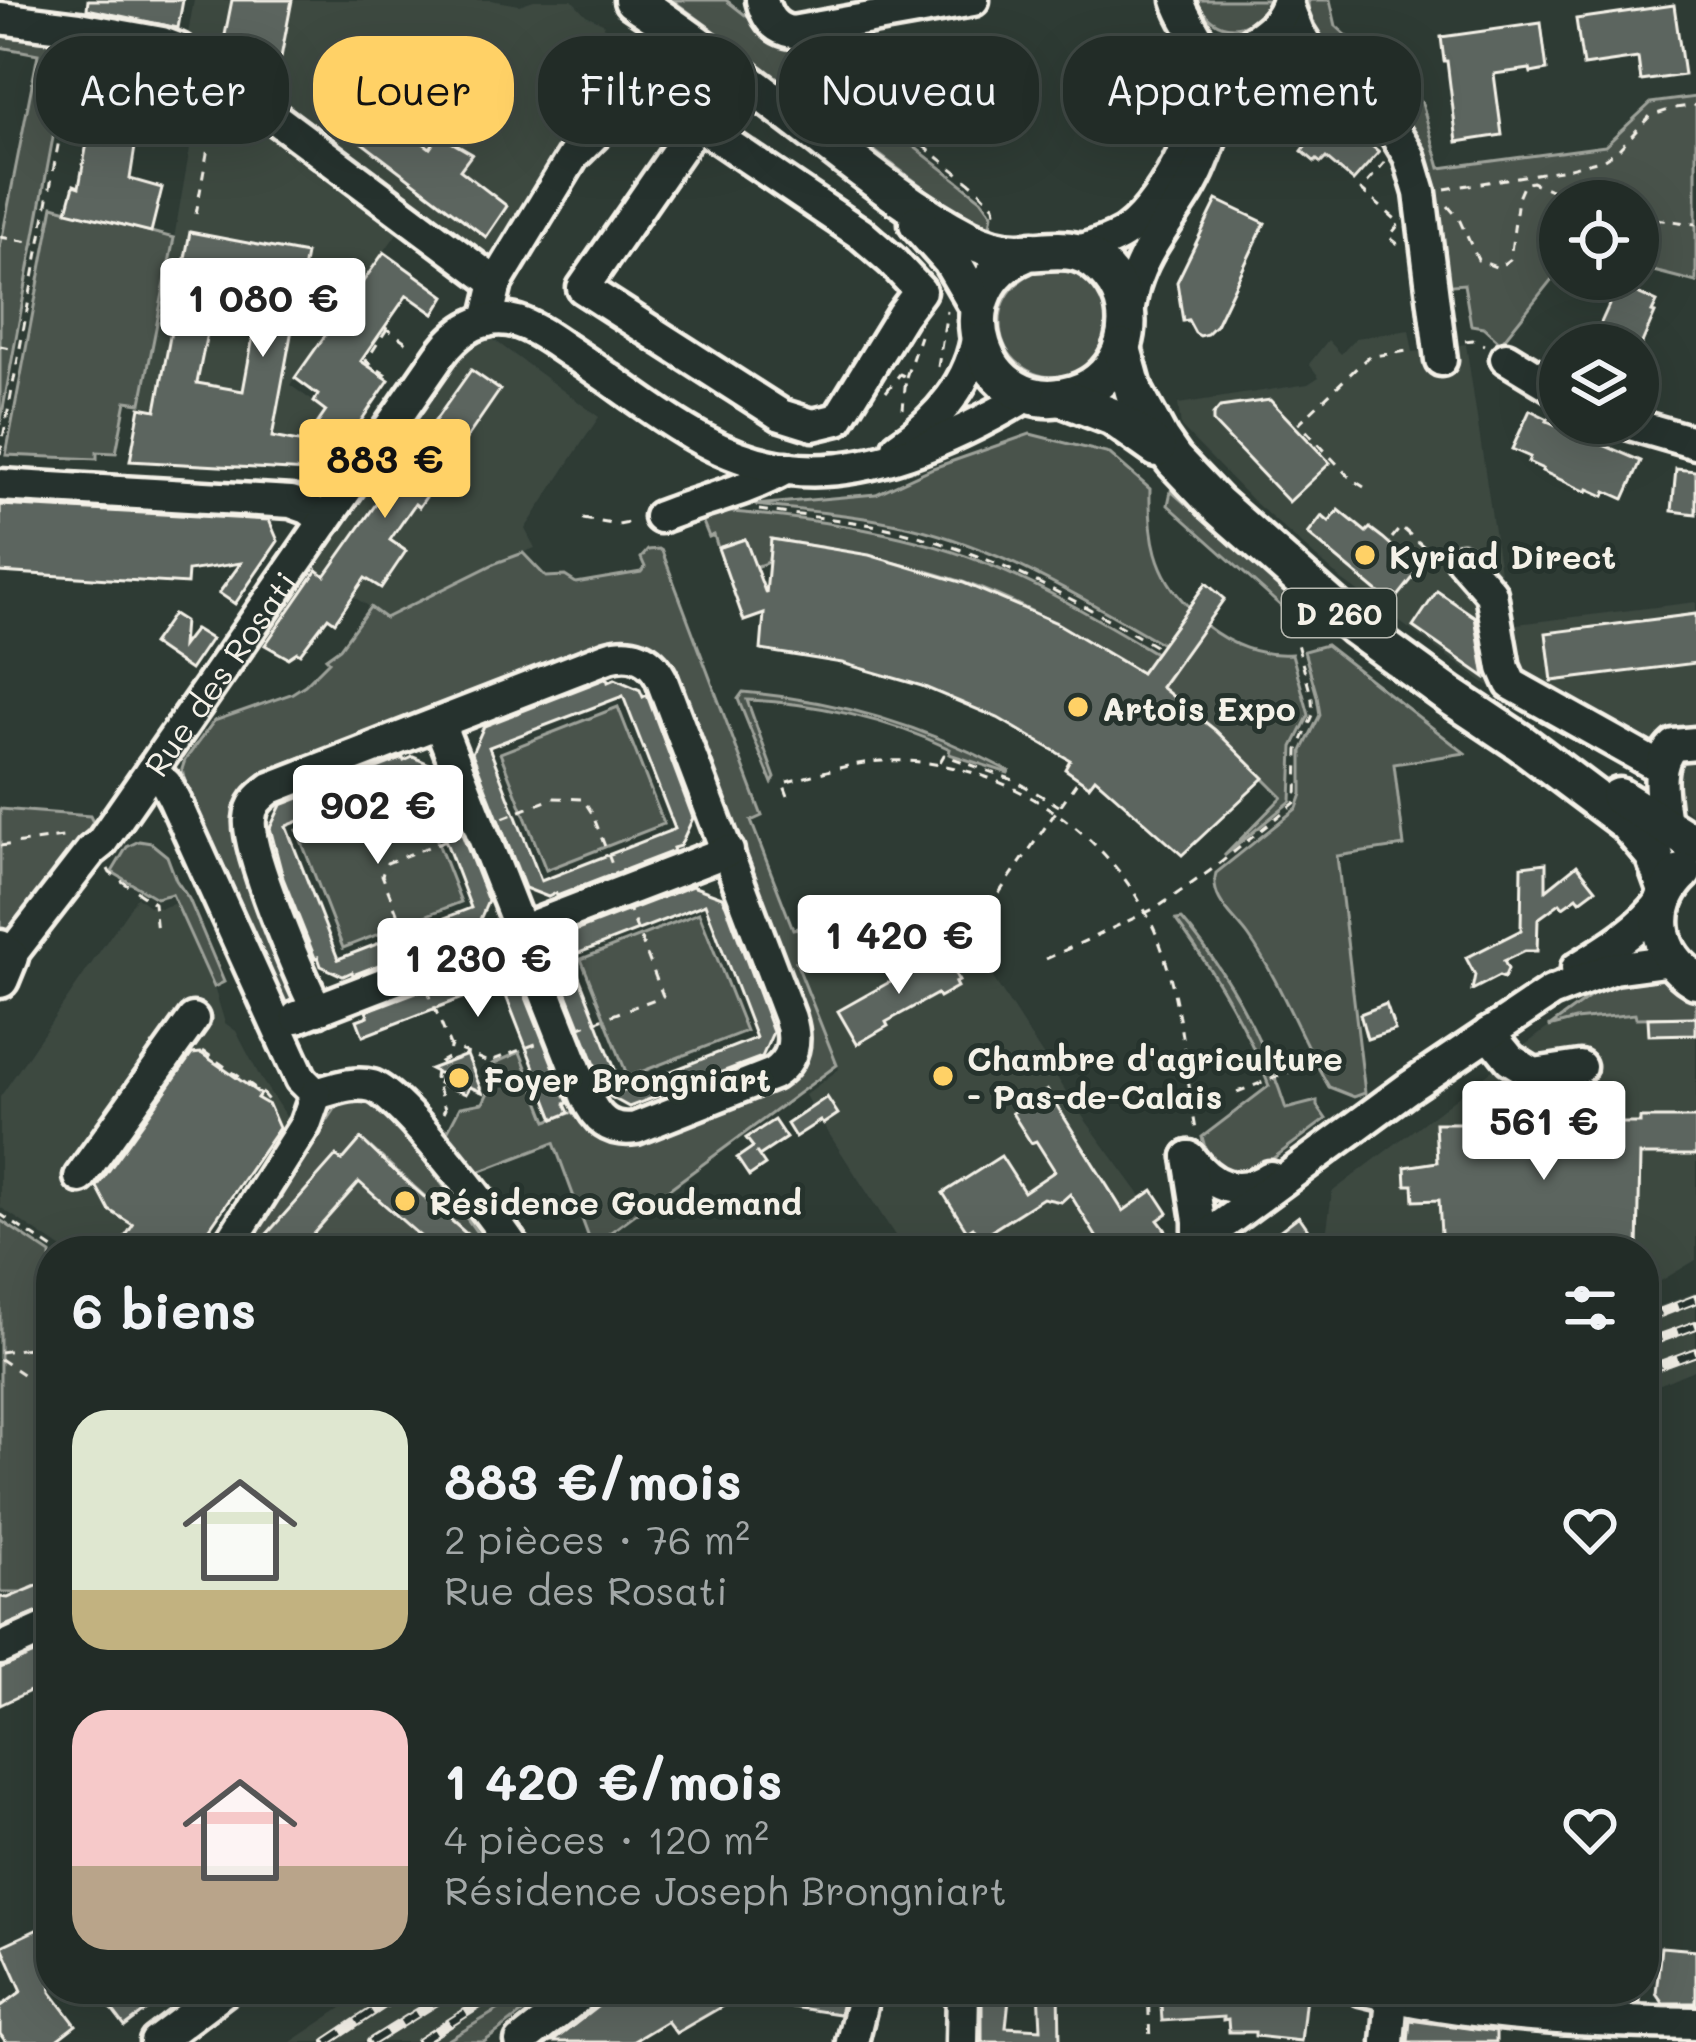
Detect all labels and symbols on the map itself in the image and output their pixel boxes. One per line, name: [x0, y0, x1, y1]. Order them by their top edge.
pin: 1 080 €: [152, 258, 374, 360]
pin: 883 €: [301, 419, 469, 521]
place label: Kyriad Direct: [1389, 534, 1616, 578]
marker: Kyriad Direct: [1352, 542, 1378, 568]
street label: Rue des Rosati: [133, 562, 305, 784]
road number: D 260: [1282, 589, 1396, 637]
place label: Artois Expo: [1102, 686, 1296, 729]
marker: Artois Expo: [1065, 694, 1091, 720]
pin: 902 €: [294, 765, 462, 867]
pin: 1 420 €: [788, 895, 1010, 997]
pin: 1 230 €: [367, 918, 589, 1020]
place label: Chambre d'agriculture - Pas-de-Calais: [967, 1036, 1343, 1117]
place label: Foyer Brongniart: [483, 1057, 771, 1101]
marker: Chambre d'agriculture - Pas-de-Calais: [930, 1063, 956, 1089]
marker: Foyer Brongniart: [446, 1065, 472, 1091]
pin: 561 €: [1460, 1081, 1628, 1183]
place label: Résidence Goudemand: [429, 1180, 802, 1223]
marker: Résidence Goudemand: [392, 1188, 418, 1214]

